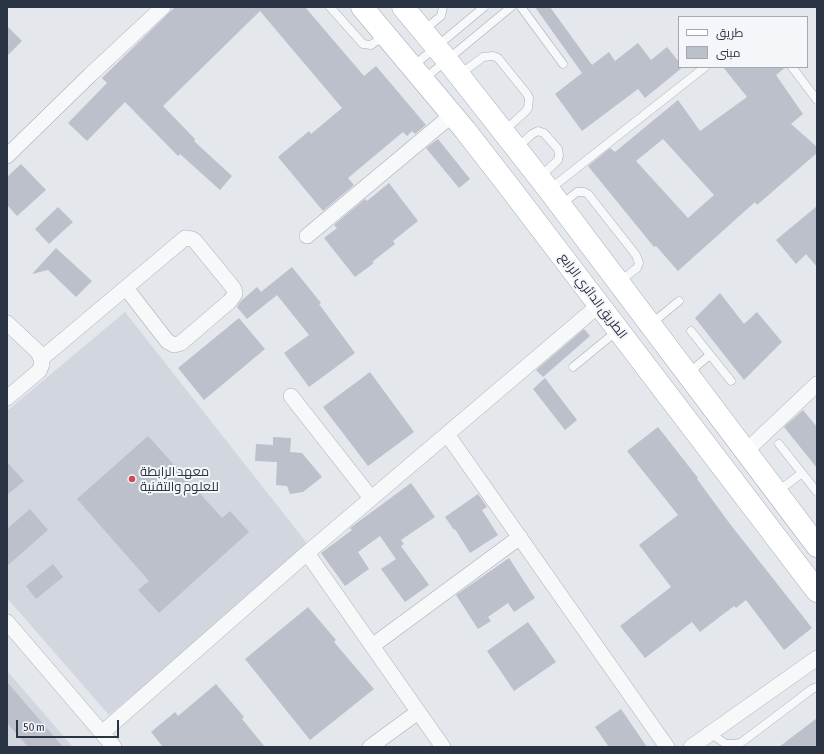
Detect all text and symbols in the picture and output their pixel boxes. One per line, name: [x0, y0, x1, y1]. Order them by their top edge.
legend: [678, 16, 808, 68]
text: طريق: [716, 26, 743, 40]
text: مبنى: [716, 46, 741, 60]
street label: الطريق الدائري الرابع: [556, 250, 630, 342]
place label: معهد الرابطة للعلوم والتقنية: [140, 464, 219, 495]
marker: معهد الرابطة للعلوم والتقنية: [127, 474, 137, 484]
scale bar: [18, 712, 121, 738]
text: 50 m: [23, 720, 45, 734]

